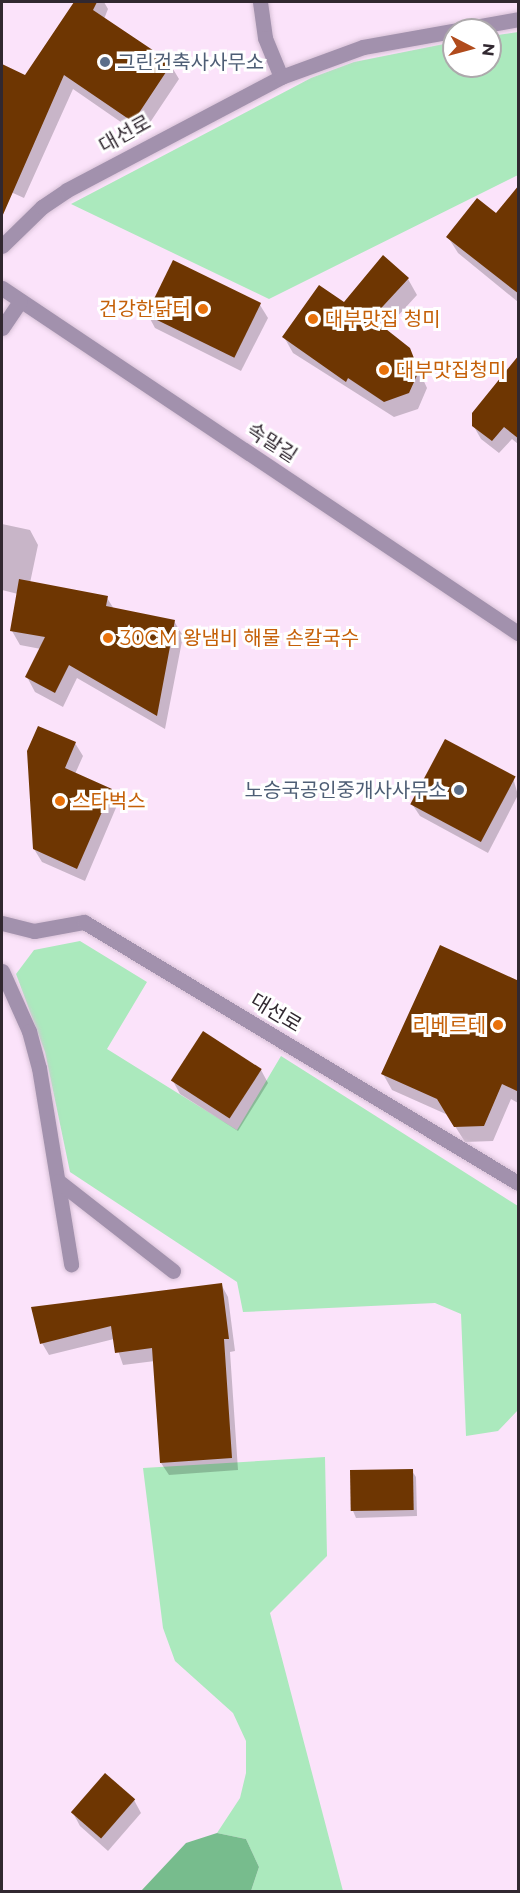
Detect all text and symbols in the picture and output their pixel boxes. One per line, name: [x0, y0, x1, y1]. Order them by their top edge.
north arrow: [442, 18, 502, 78]
text: N: [478, 42, 499, 57]
place label: 그린건축사사무소: [117, 50, 264, 74]
marker: 그린건축사사무소: [98, 55, 112, 69]
street label: 대선로: [95, 110, 155, 158]
place label: 건강한닭터: [99, 297, 191, 321]
marker: 건강한닭터: [196, 302, 210, 316]
place label: 대부맛집 청미: [325, 307, 441, 331]
marker: 대부맛집 청미: [306, 312, 320, 326]
place label: 대부맛집청미: [396, 358, 506, 382]
marker: 대부맛집청미: [377, 363, 391, 377]
street label: 속말길: [242, 418, 302, 468]
place label: 30CM 왕냄비 해물 손칼국수: [120, 626, 359, 650]
marker: 30CM 왕냄비 해물 손칼국수: [101, 631, 115, 645]
place label: 노승국공인중개사사무소: [245, 778, 447, 802]
marker: 노승국공인중개사사무소: [452, 783, 466, 797]
place label: 스타벅스: [72, 789, 146, 813]
marker: 스타벅스: [53, 794, 67, 808]
street label: 대선로: [246, 988, 306, 1038]
place label: 리베르테: [412, 1013, 486, 1037]
marker: 리베르테: [491, 1018, 505, 1032]

